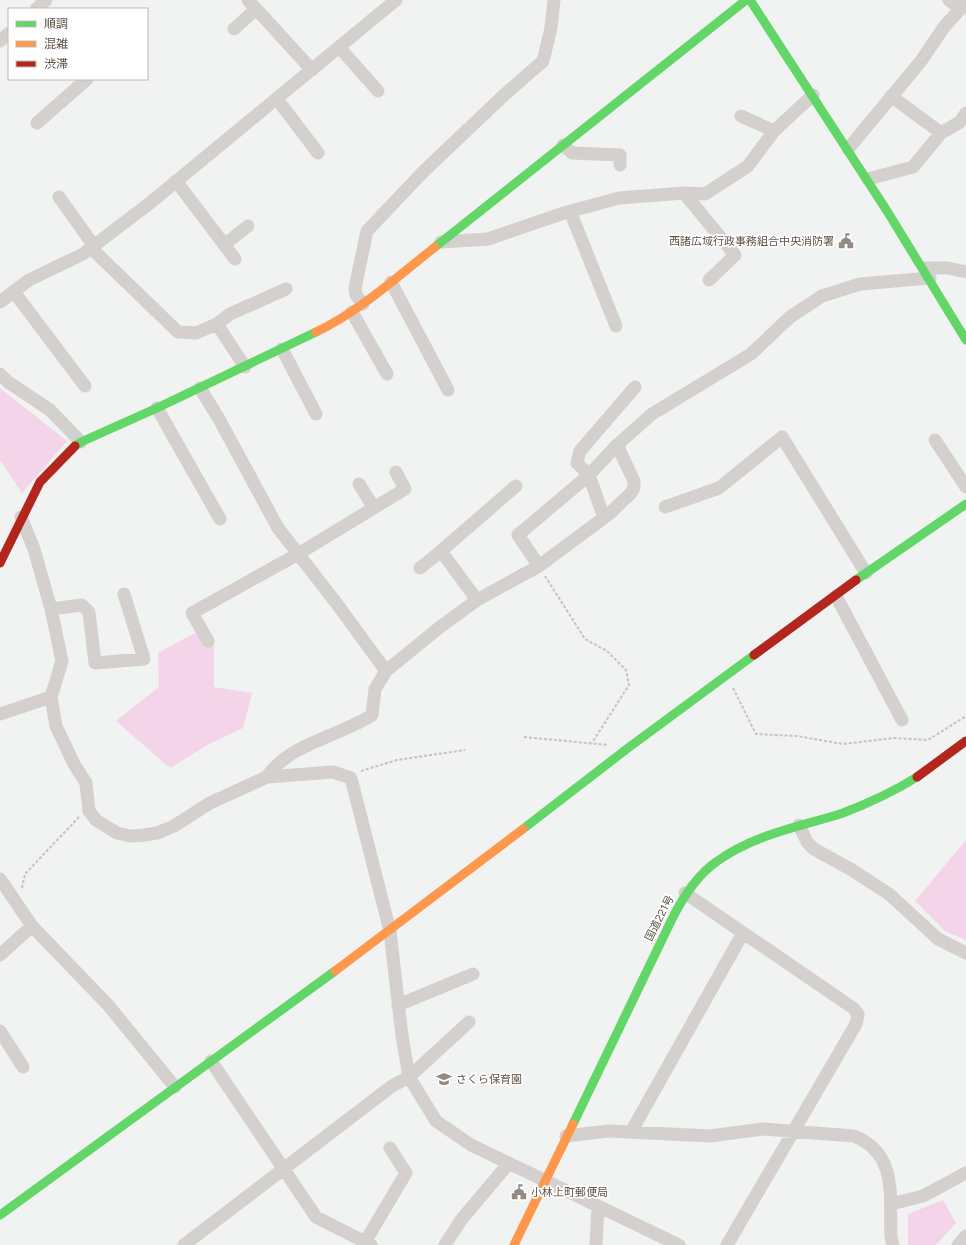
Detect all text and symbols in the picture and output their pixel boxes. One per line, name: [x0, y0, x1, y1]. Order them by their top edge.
legend: [8, 8, 148, 80]
text: 順調: [44, 17, 68, 31]
text: 混雑: [44, 37, 68, 51]
text: 渋滞: [44, 57, 68, 71]
public building icon: 西諸広域行政事務組合中央消防署: [837, 232, 855, 250]
place label: 西諸広域行政事務組合中央消防署: [669, 235, 834, 248]
street label: 国道221号: [642, 893, 677, 943]
school or university icon: さくら保育園: [435, 1070, 453, 1088]
place label: さくら保育園: [456, 1073, 522, 1086]
public building icon: 小林上町郵便局: [510, 1183, 528, 1201]
place label: 小林上町郵便局: [531, 1186, 608, 1199]

